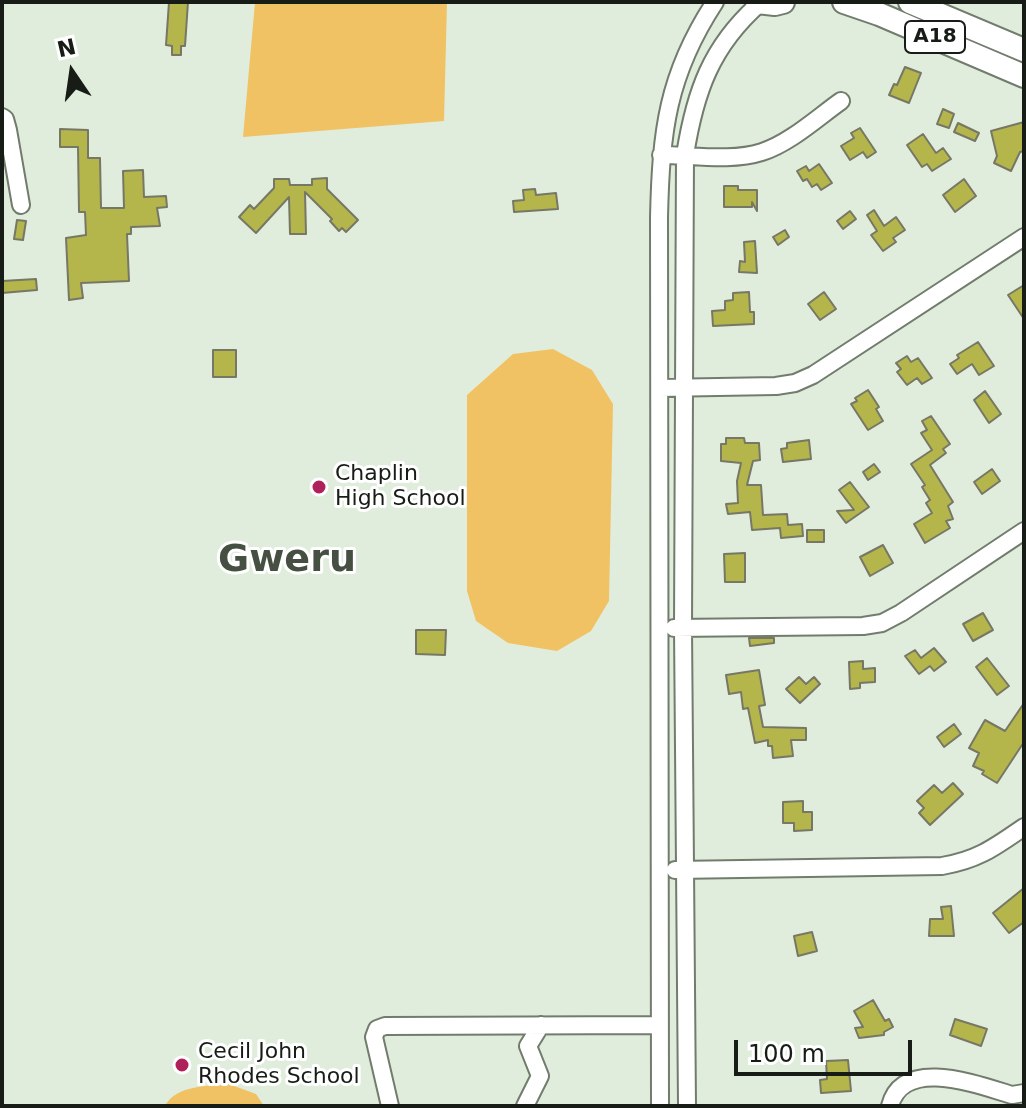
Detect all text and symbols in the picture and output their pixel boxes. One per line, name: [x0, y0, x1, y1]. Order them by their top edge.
road number: A18: [905, 21, 965, 53]
north arrow: [32, 32, 112, 112]
text: N: [55, 34, 78, 62]
place label: Chaplin High School: [335, 461, 466, 512]
marker: Chaplin High School: [310, 478, 328, 496]
district label: Gweru: [218, 538, 356, 584]
scale bar: [738, 1024, 916, 1074]
place label: Cecil John Rhodes School: [198, 1039, 360, 1090]
text: 100 m: [748, 1040, 825, 1068]
marker: Cecil John Rhodes School: [173, 1056, 191, 1074]

